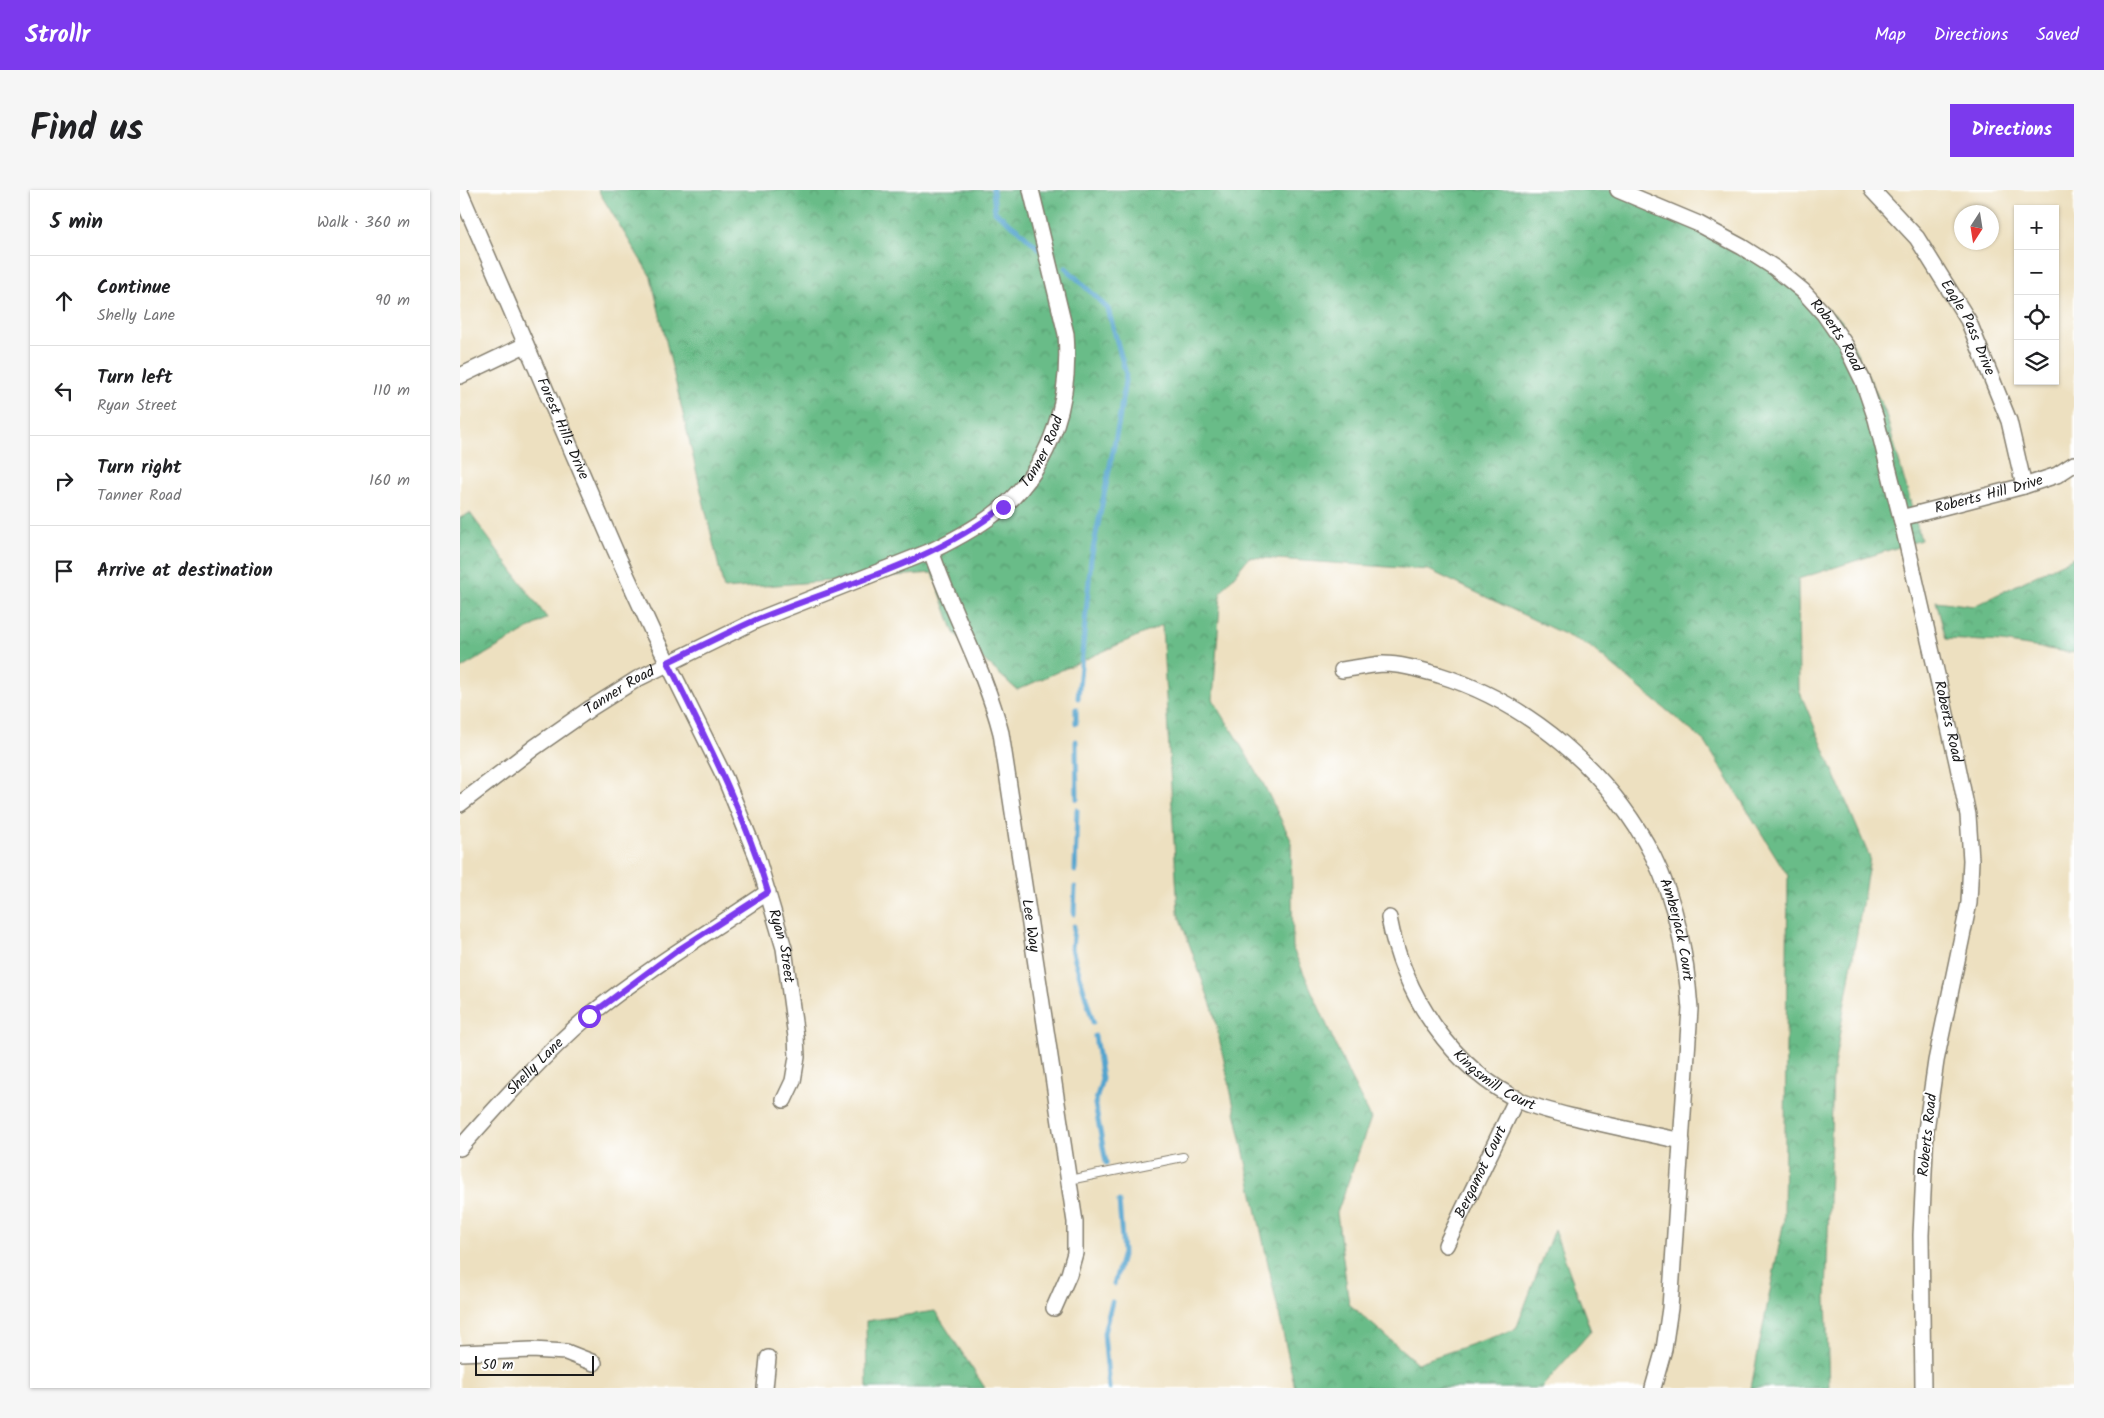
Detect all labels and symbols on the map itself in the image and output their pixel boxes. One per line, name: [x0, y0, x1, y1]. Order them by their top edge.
north arrow: [1954, 205, 1999, 250]
street label: Eagle Pass Drive: [1934, 275, 2001, 379]
street label: Roberts Road: [1804, 293, 1869, 377]
street label: Forest Hills Drive: [530, 374, 595, 484]
street label: Tanner Road: [1014, 412, 1070, 493]
street label: Roberts Hill Drive: [1932, 468, 2047, 521]
route end: [992, 496, 1015, 519]
street label: Tanner Road: [579, 660, 659, 721]
street label: Roberts Road: [1927, 678, 1969, 765]
street label: Amberjack Court: [1652, 875, 1699, 983]
street label: Lee Way: [1014, 897, 1046, 955]
street label: Ryan Street: [761, 906, 801, 985]
route start: [578, 1005, 601, 1028]
street label: Shelly Lane: [501, 1032, 570, 1101]
street label: Kingsmill Court: [1447, 1044, 1539, 1118]
street label: Roberts Road: [1912, 1092, 1944, 1178]
street label: Bergamot Court: [1449, 1122, 1514, 1222]
scale bar: [475, 1353, 594, 1376]

